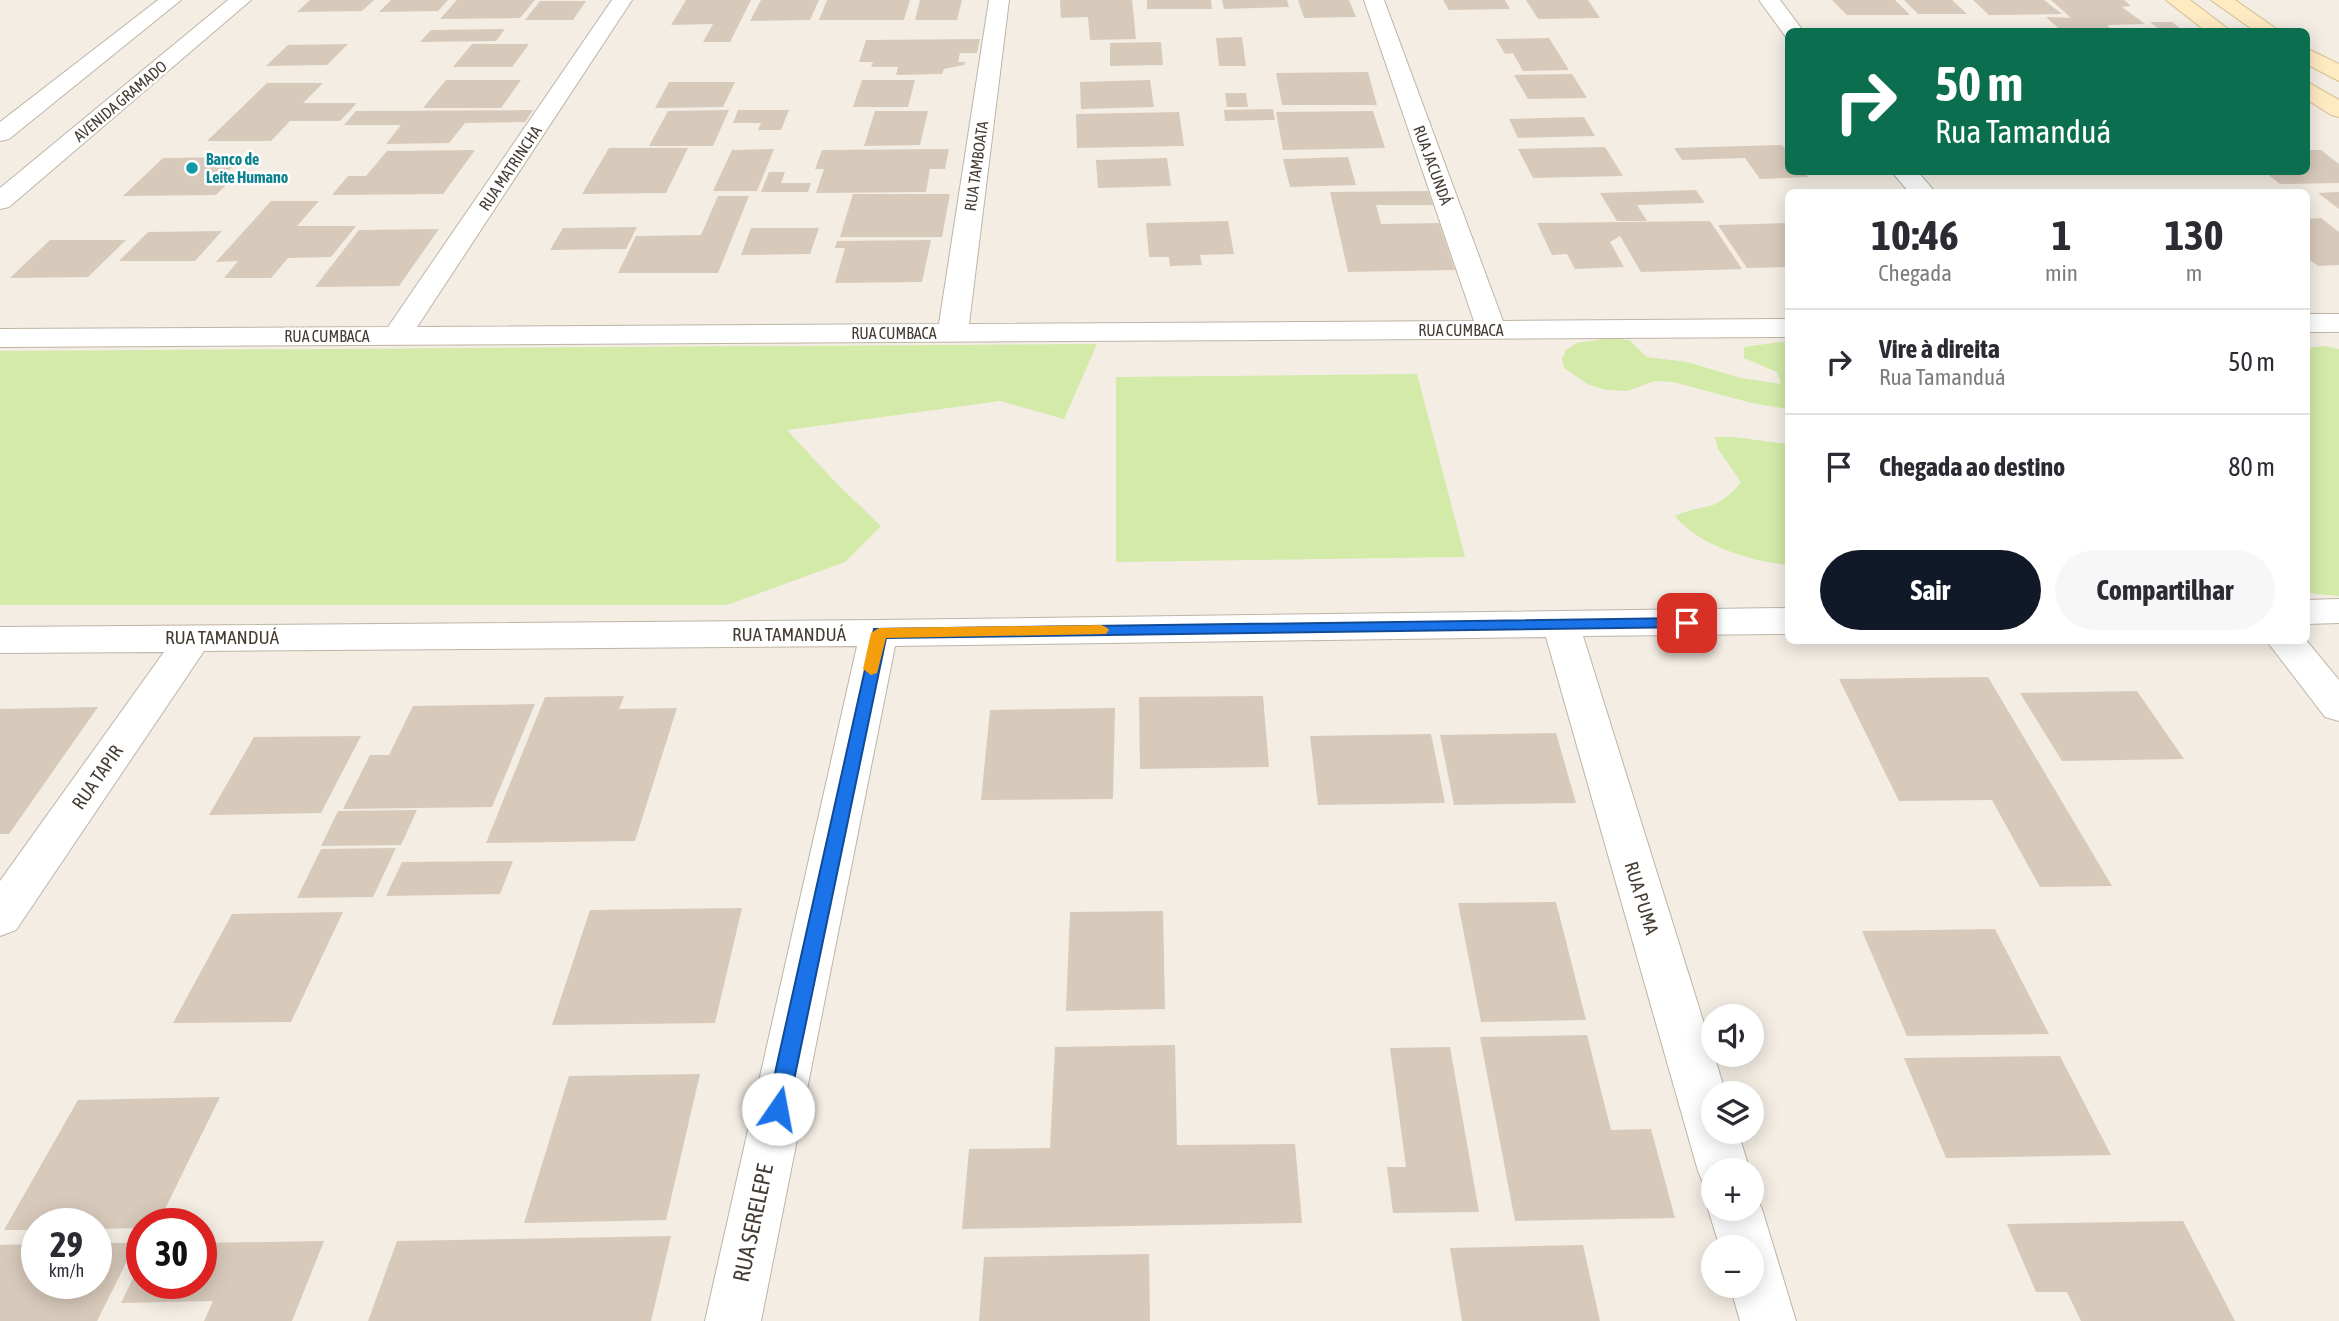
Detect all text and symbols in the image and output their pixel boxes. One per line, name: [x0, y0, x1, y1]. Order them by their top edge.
text: 50 m: [1935, 55, 2023, 111]
icon: right: [1820, 56, 1911, 147]
street label: AVENIDA GRAMADO: [70, 57, 170, 145]
text: Rua Tamanduá: [1935, 113, 2111, 150]
street label: RUA TAMBOATA: [961, 120, 991, 212]
street label: RUA MATRINCHA: [475, 122, 545, 214]
street label: RUA JACUNDÁ: [1410, 123, 1456, 207]
place label: Banco de Leite Humano: [206, 150, 289, 186]
marker: Banco de Leite Humano: [184, 160, 200, 176]
text: 10:46: [1871, 211, 1959, 259]
text: 1: [2052, 211, 2071, 259]
text: 130: [2164, 211, 2224, 259]
text: Chegada: [1878, 260, 1952, 286]
text: min: [2045, 260, 2078, 286]
text: m: [2186, 260, 2202, 286]
street label: RUA CUMBACA: [1418, 321, 1504, 339]
street label: RUA CUMBACA: [851, 324, 937, 342]
street label: RUA CUMBACA: [284, 327, 370, 345]
text: Vire à direita: [1879, 334, 2000, 364]
icon: right: [1820, 343, 1858, 381]
text: 50 m: [2228, 347, 2275, 377]
text: Rua Tamanduá: [1879, 364, 2006, 390]
icon: arrive: [1820, 448, 1858, 486]
text: Chegada ao destino: [1879, 452, 2065, 482]
text: 80 m: [2228, 452, 2275, 482]
button: Sair: [1820, 550, 2041, 630]
button: Compartilhar: [2055, 550, 2275, 630]
pin: [1657, 593, 1717, 653]
icon: arrive: [1668, 604, 1706, 642]
street label: RUA TAMANDUÁ: [732, 623, 847, 645]
street label: RUA TAMANDUÁ: [165, 626, 280, 648]
street label: RUA TAPIR: [67, 740, 127, 813]
street label: RUA PUMA: [1620, 859, 1664, 938]
map controls: [1701, 1004, 1764, 1298]
button: sound: [1701, 1004, 1764, 1067]
position arrow: [741, 1072, 815, 1146]
button: layers: [1701, 1081, 1764, 1144]
button: +: [1701, 1158, 1764, 1221]
street label: RUA SERELEPE: [728, 1161, 778, 1284]
speed limit sign: 30: [126, 1208, 217, 1299]
text: 29: [50, 1224, 83, 1264]
button: −: [1701, 1235, 1764, 1298]
text: km/h: [49, 1260, 84, 1281]

